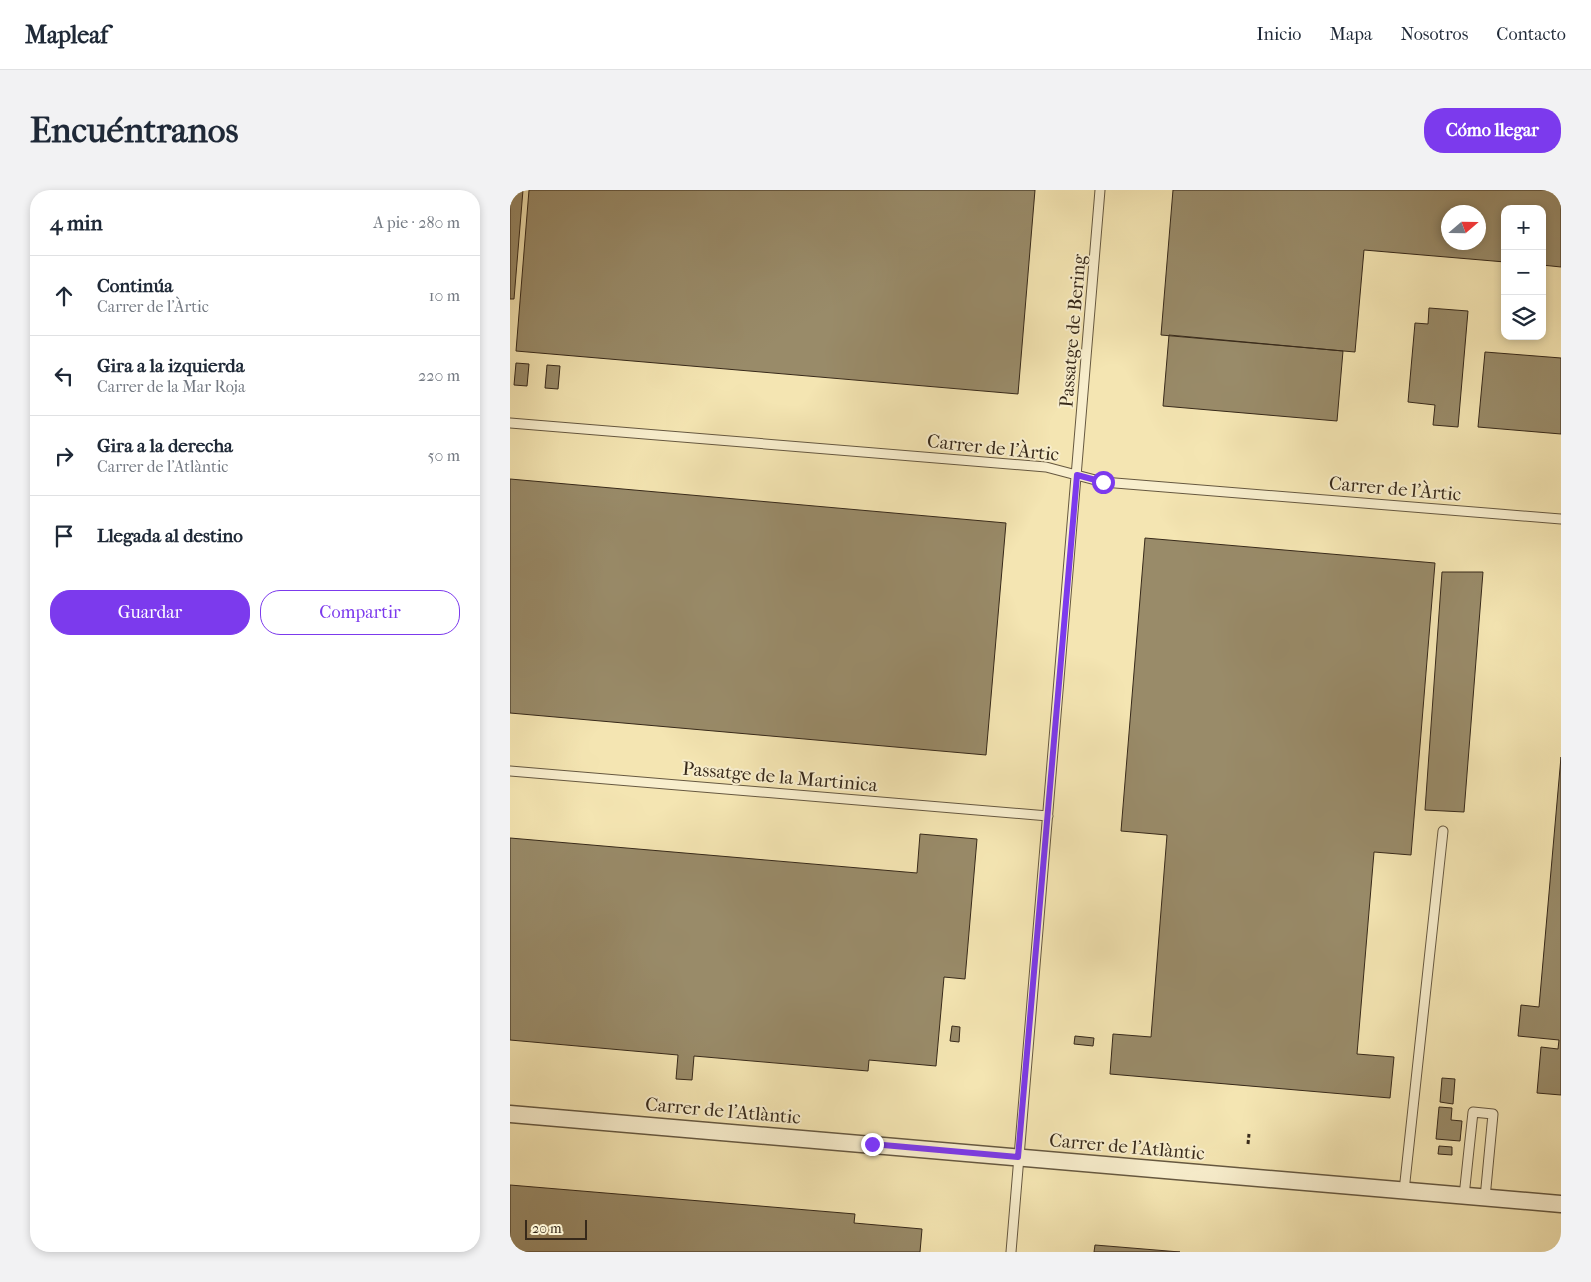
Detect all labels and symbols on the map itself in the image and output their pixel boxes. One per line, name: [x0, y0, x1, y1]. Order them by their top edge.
north arrow: [1441, 205, 1486, 250]
street label: Passatge de Bering: [1055, 253, 1091, 409]
street label: Carrer de l'Àrtic: [926, 430, 1060, 466]
route start: [1092, 471, 1115, 494]
street label: Carrer de l'Àrtic: [1328, 472, 1462, 506]
street label: Passatge de la Martinica: [682, 758, 879, 797]
street label: Carrer de l'Atlàntic: [644, 1093, 802, 1129]
street label: Carrer de l'Atlàntic: [1048, 1129, 1206, 1165]
route end: [861, 1133, 884, 1156]
scale bar: [525, 1217, 588, 1240]

